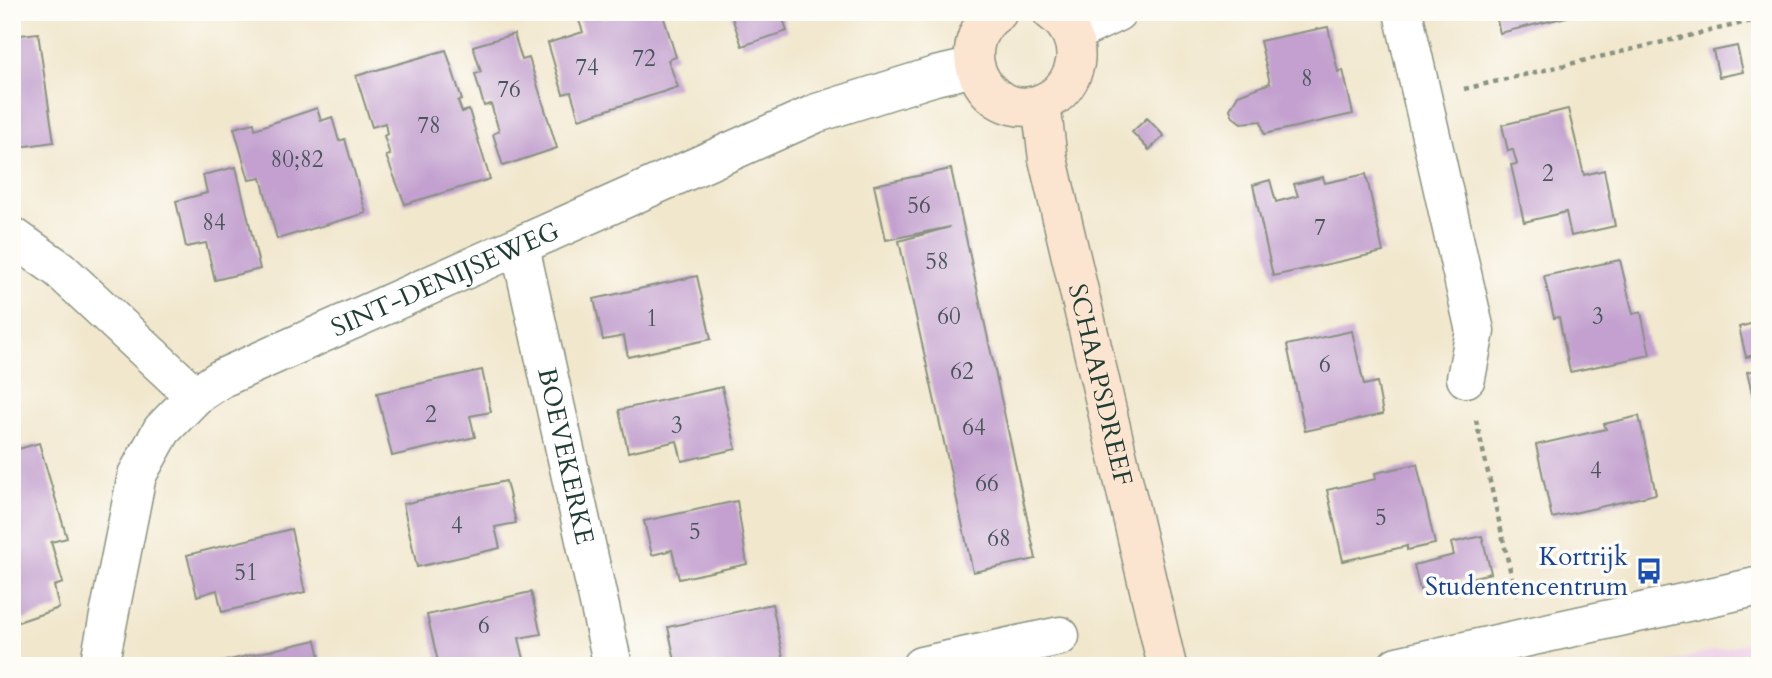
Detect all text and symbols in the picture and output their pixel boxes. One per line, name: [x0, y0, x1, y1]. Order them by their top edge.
house number: 72: [632, 43, 656, 74]
house number: 74: [575, 52, 599, 83]
house number: 8: [1301, 63, 1313, 94]
house number: 76: [497, 74, 521, 105]
house number: 78: [417, 110, 441, 141]
house number: 80;82: [271, 144, 323, 175]
house number: 2: [1542, 158, 1554, 189]
house number: 56: [907, 190, 931, 221]
house number: 84: [202, 207, 226, 238]
house number: 7: [1314, 212, 1326, 243]
street label: SINT-DENIJSEWEG: [325, 213, 564, 345]
house number: 58: [925, 246, 949, 277]
street label: SCHAAPSDREEF: [1060, 280, 1141, 489]
house number: 60: [937, 301, 961, 332]
house number: 3: [1592, 301, 1604, 332]
house number: 1: [646, 303, 658, 334]
house number: 6: [1319, 349, 1331, 380]
house number: 62: [950, 356, 974, 387]
street label: BOEVEKERKE: [530, 364, 603, 548]
house number: 2: [425, 399, 437, 430]
house number: 3: [671, 410, 683, 441]
house number: 64: [962, 412, 986, 443]
house number: 4: [1590, 455, 1602, 486]
house number: 66: [975, 468, 999, 499]
house number: 5: [1375, 502, 1387, 533]
house number: 4: [451, 510, 463, 541]
house number: 5: [689, 516, 701, 547]
house number: 68: [987, 523, 1011, 554]
place label: Kortrijk Studentencentrum: [1425, 539, 1628, 604]
bus stop icon: Kortrijk Studentencentrum: [1634, 556, 1664, 586]
house number: 51: [234, 557, 258, 588]
house number: 6: [478, 610, 490, 641]

